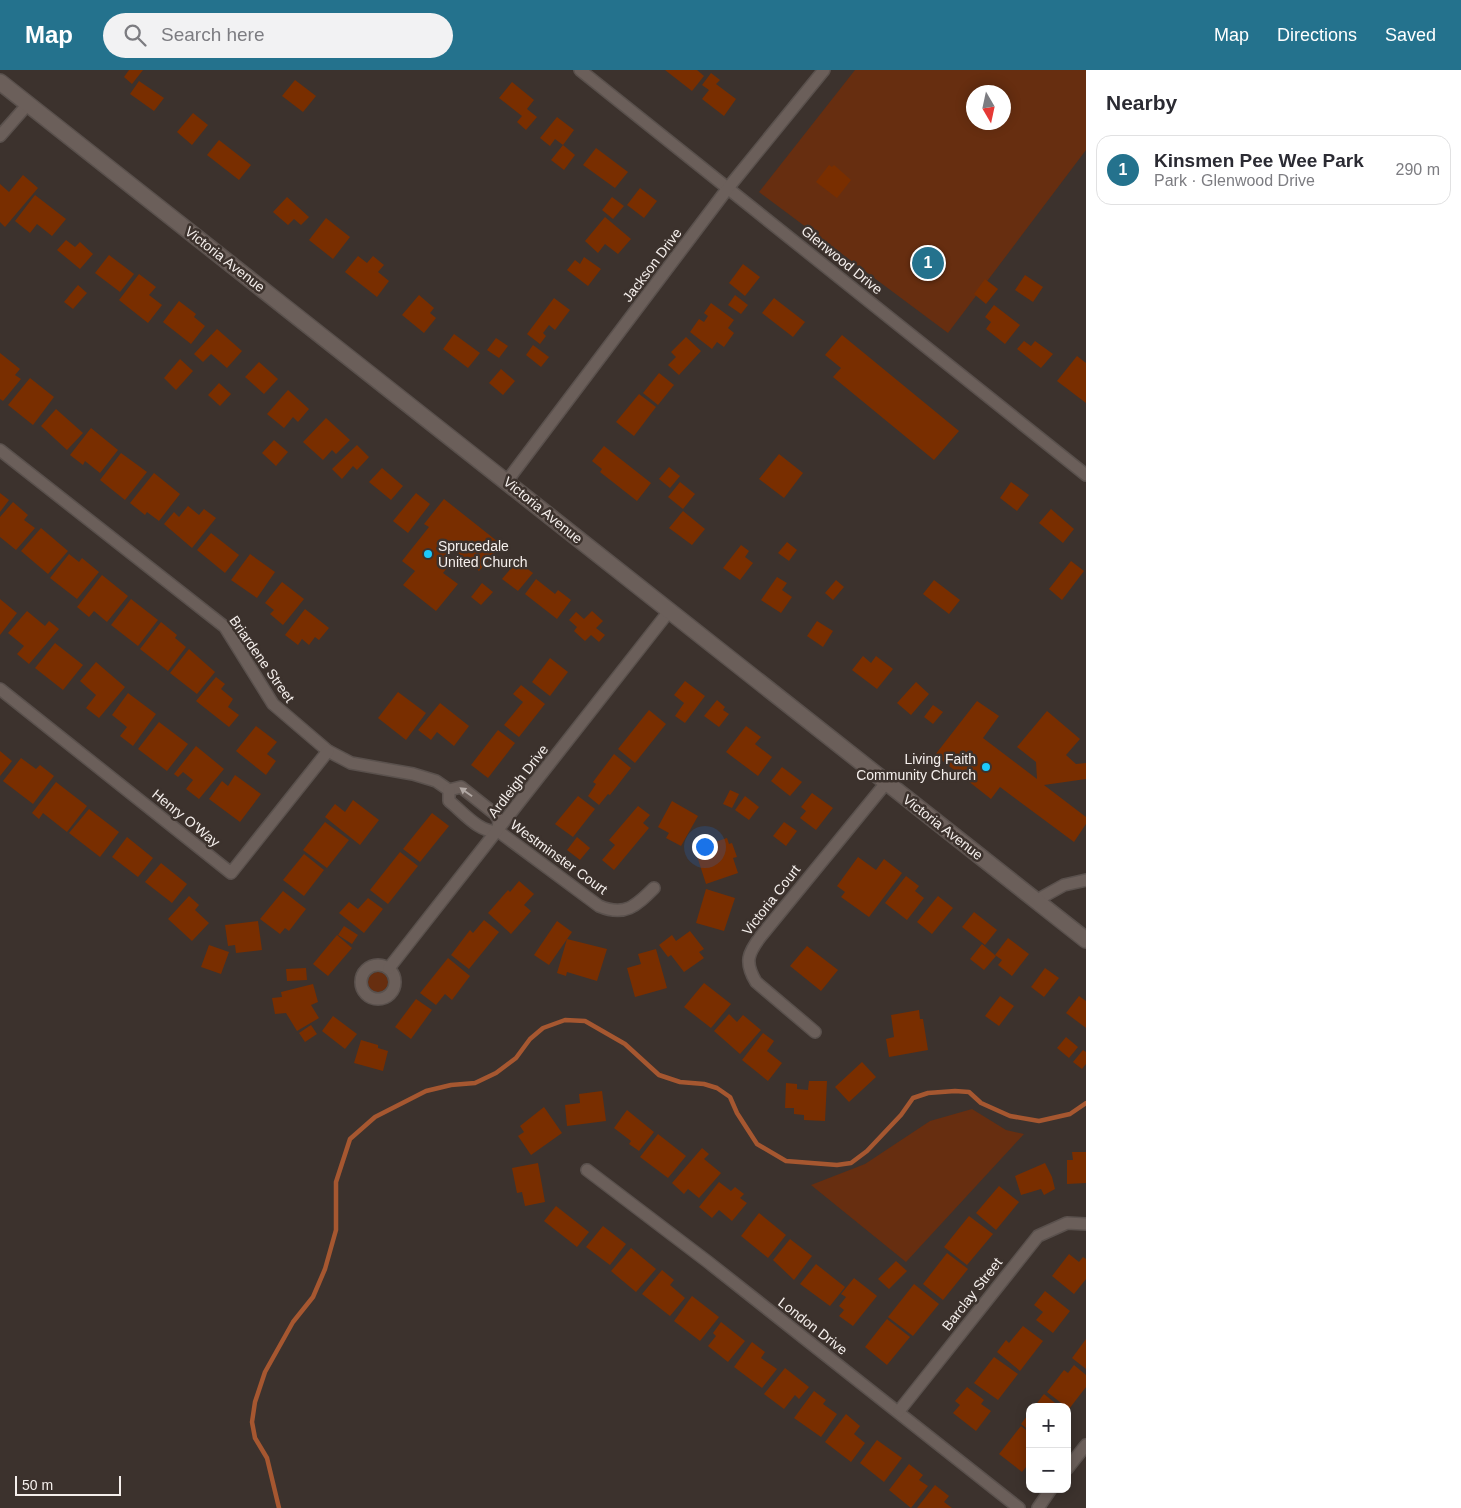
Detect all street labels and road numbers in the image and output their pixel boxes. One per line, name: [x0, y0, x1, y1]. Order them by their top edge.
street label: Glenwood Drive: [798, 222, 886, 298]
street label: Victoria Avenue: [182, 223, 268, 295]
street label: Jackson Drive: [619, 225, 685, 305]
street label: Victoria Avenue: [500, 473, 586, 547]
street label: Briardene Street: [226, 613, 298, 705]
street label: Ardleigh Drive: [485, 741, 551, 821]
street label: Henry O'Way: [149, 786, 223, 850]
street label: Victoria Avenue: [900, 791, 986, 863]
street label: Westminster Court: [508, 817, 611, 898]
street label: Victoria Court: [739, 862, 803, 938]
street label: Barclay Street: [939, 1254, 1005, 1334]
street label: London Drive: [775, 1294, 851, 1358]

